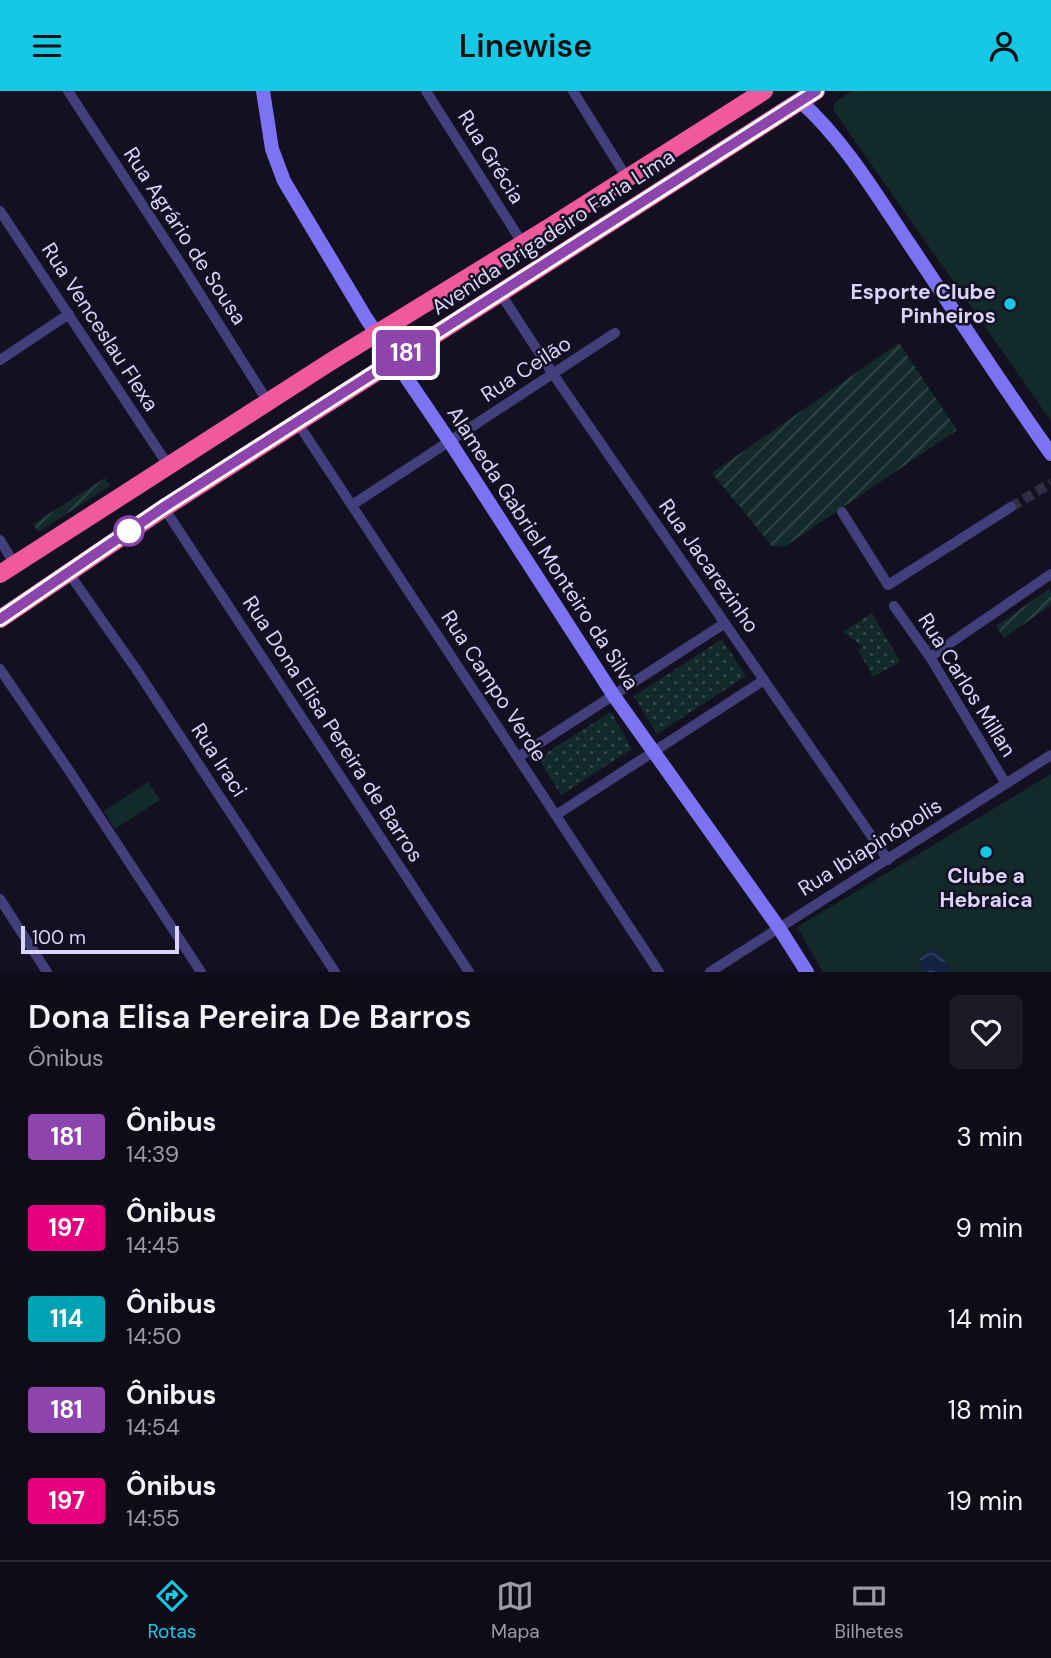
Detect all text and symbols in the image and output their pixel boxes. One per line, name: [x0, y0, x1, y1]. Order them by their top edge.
text: Linewise: [459, 25, 592, 67]
icon: menu: [28, 27, 66, 65]
icon: person: [985, 27, 1023, 65]
street label: Rua Grécia: [451, 105, 531, 209]
street label: Rua Agrário de Sousa: [117, 142, 253, 330]
street label: Avenida Brigadeiro Faria Lima: [426, 143, 680, 321]
street label: Rua Venceslau Flexa: [35, 237, 165, 417]
place label: Esporte Clube Pinheiros: [851, 278, 996, 330]
marker: Esporte Clube Pinheiros: [1002, 296, 1018, 312]
street label: Rua Ceilão: [476, 329, 576, 409]
line badge: 181: [366, 330, 446, 376]
text: 181: [390, 337, 422, 368]
street label: Alameda Gabriel Monteiro da Silva: [441, 401, 645, 695]
street label: Rua Jacarezinho: [652, 493, 766, 639]
unlabelled marker: [114, 516, 144, 546]
street label: Rua Dona Elisa Pereira de Barros: [236, 590, 430, 868]
street label: Rua Campo Verde: [435, 605, 553, 767]
street label: Rua Carlos Millan: [912, 608, 1022, 762]
street label: Rua Iraci: [185, 718, 253, 802]
street label: Rua Ibiapinópolis: [793, 792, 947, 902]
marker: Clube a Hebraica: [978, 844, 994, 860]
place label: Clube a Hebraica: [939, 862, 1033, 914]
scale bar: [21, 923, 178, 955]
text: 100 m: [32, 925, 86, 950]
text: Dona Elisa Pereira De Barros: [28, 995, 472, 1038]
button: heart: [949, 995, 1023, 1069]
text: Ônibus: [28, 1043, 104, 1073]
text: Ônibus: [126, 1105, 216, 1139]
text: 3 min: [956, 1120, 1023, 1154]
text: 181: [50, 1121, 83, 1152]
text: 14:39: [126, 1139, 179, 1169]
text: Ônibus: [126, 1196, 216, 1230]
text: 9 min: [955, 1211, 1023, 1245]
text: 197: [48, 1212, 85, 1243]
text: 14:45: [126, 1230, 180, 1260]
text: Ônibus: [126, 1287, 216, 1321]
text: 14 min: [948, 1302, 1023, 1336]
text: 114: [50, 1303, 83, 1334]
text: 14:50: [126, 1321, 182, 1351]
text: Ônibus: [126, 1378, 216, 1412]
text: 18 min: [948, 1393, 1023, 1427]
text: 181: [50, 1394, 83, 1425]
text: 14:54: [126, 1412, 180, 1442]
text: Ônibus: [126, 1469, 216, 1503]
text: 19 min: [947, 1484, 1023, 1518]
text: 197: [48, 1485, 85, 1516]
text: 14:55: [126, 1503, 180, 1533]
tab: Rotas: [147, 1577, 196, 1644]
tab: Mapa: [491, 1577, 540, 1644]
tab: Bilhetes: [834, 1577, 904, 1644]

